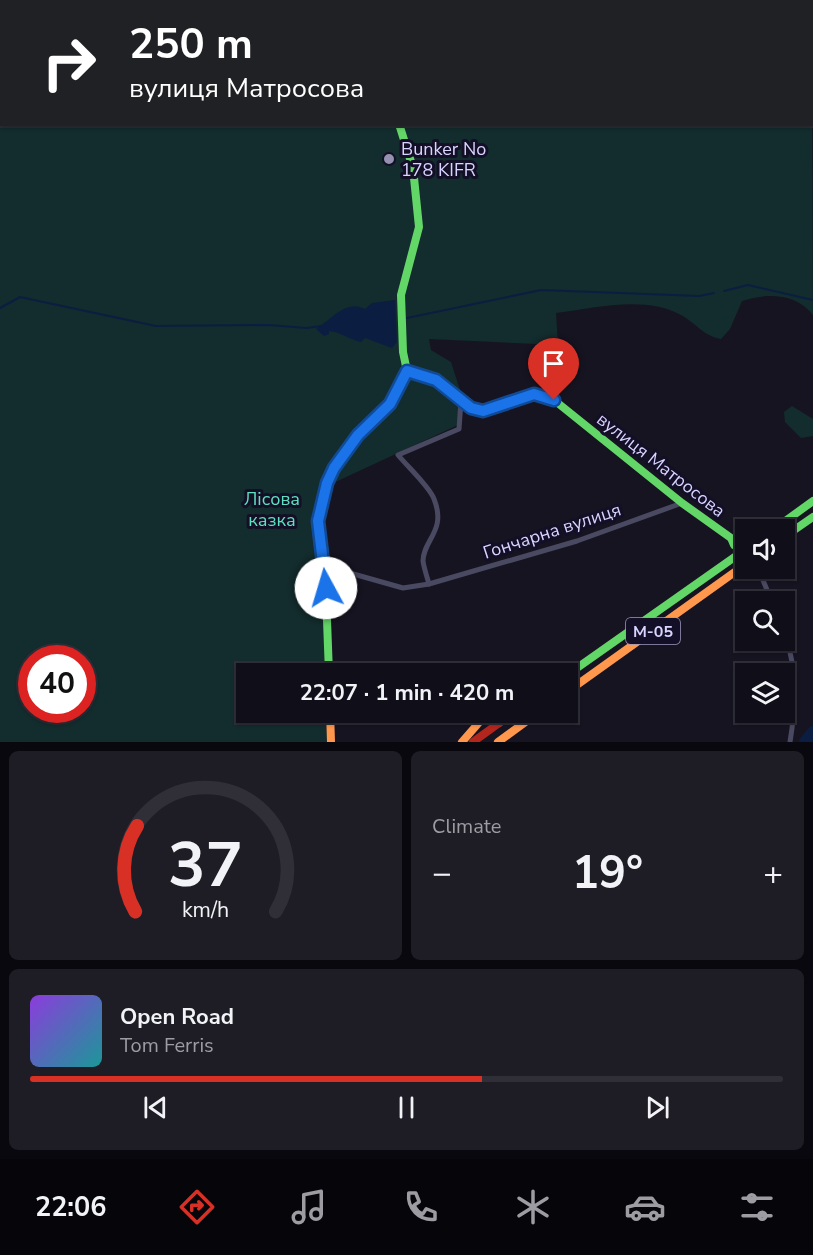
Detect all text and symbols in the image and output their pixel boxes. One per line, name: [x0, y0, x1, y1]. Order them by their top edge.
text: 250 m: [129, 16, 253, 73]
icon: right: [30, 24, 108, 102]
text: вулиця Матросова: [129, 70, 364, 107]
place label: Bunker No 178 KIFR: [401, 137, 486, 182]
marker: Bunker No 178 KIFR: [382, 152, 396, 166]
pin: [528, 338, 579, 400]
icon: arrive: [537, 347, 570, 380]
street label: вулиця Матросова: [592, 407, 730, 523]
park label: Лісова казка: [244, 487, 300, 532]
street label: Гончарна вулиця: [480, 497, 624, 565]
map controls: [735, 519, 795, 723]
button: sound: [735, 519, 795, 579]
position arrow: [294, 556, 358, 620]
button: search: [735, 591, 795, 651]
road number: М-05: [626, 618, 680, 644]
speed limit sign: 40: [18, 645, 96, 723]
button: layers: [735, 663, 795, 723]
text: 22:07 · 1 min · 420 m: [300, 678, 514, 708]
text: Climate: [432, 813, 501, 840]
text: 37: [168, 823, 243, 908]
text: 19°: [572, 843, 643, 904]
text: −: [432, 851, 452, 896]
text: +: [763, 851, 783, 896]
text: km/h: [182, 896, 229, 926]
text: Open Road: [120, 1002, 234, 1032]
text: Tom Ferris: [120, 1032, 214, 1059]
icon: previous: [139, 1091, 172, 1124]
icon: pause: [390, 1091, 423, 1124]
icon: next: [641, 1091, 674, 1124]
icon: directions: [176, 1186, 218, 1228]
icon: music: [288, 1186, 330, 1228]
icon: phone: [400, 1186, 442, 1228]
icon: climate: [512, 1186, 554, 1228]
icon: car: [624, 1186, 666, 1228]
icon: filters: [736, 1186, 778, 1228]
text: 22:06: [35, 1189, 106, 1226]

